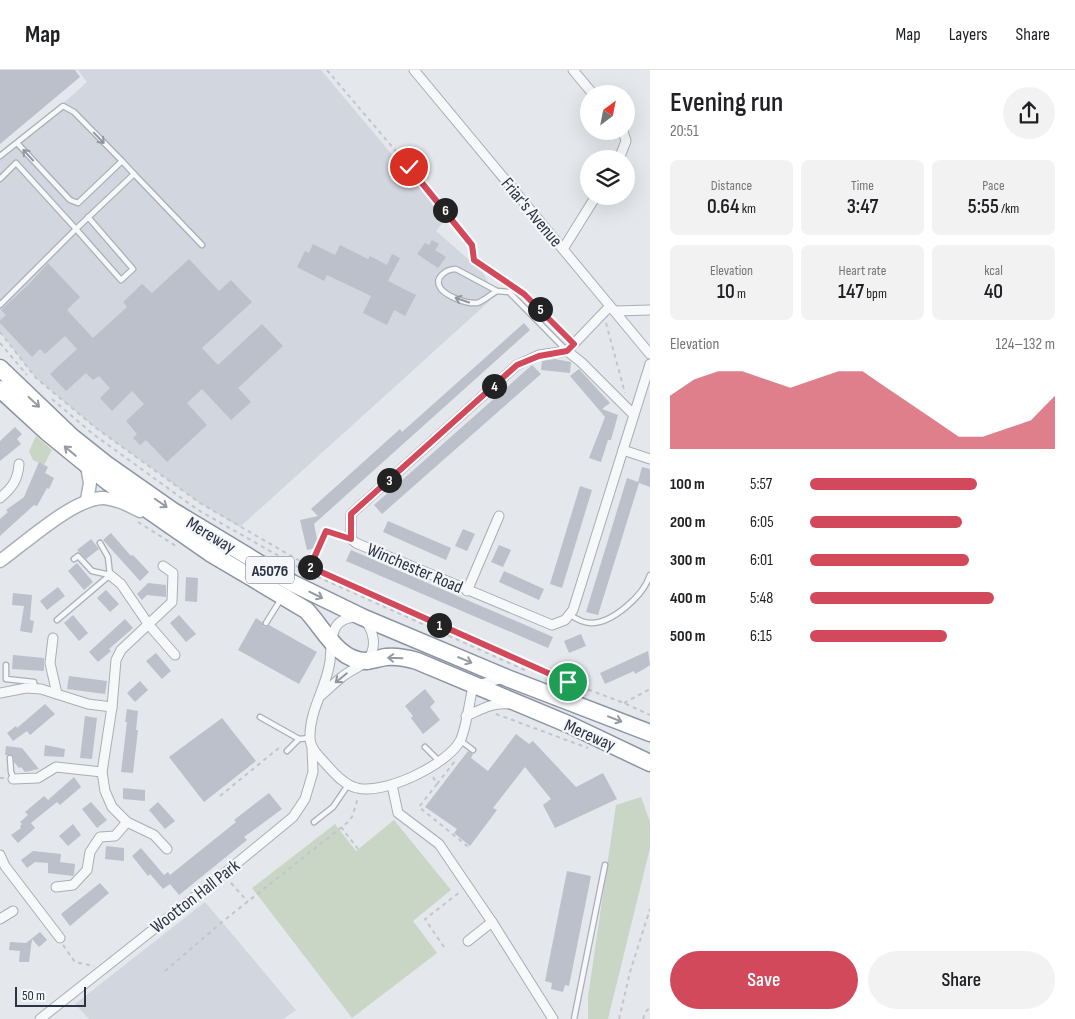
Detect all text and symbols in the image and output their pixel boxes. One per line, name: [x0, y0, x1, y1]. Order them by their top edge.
text: Map: [25, 20, 60, 49]
text: Map: [896, 24, 921, 45]
text: Layers: [949, 24, 988, 45]
text: Share: [1016, 24, 1050, 45]
north arrow: [580, 85, 635, 140]
map controls: [580, 85, 635, 205]
text: Evening run: [670, 86, 783, 119]
button: share: [1003, 87, 1055, 139]
text: 20:51: [670, 122, 699, 141]
one-way arrow: [93, 132, 105, 144]
pin: [388, 146, 430, 188]
one-way arrow: [22, 149, 34, 161]
button: layers: [580, 150, 635, 205]
icon: check: [395, 153, 423, 181]
street label: Friar's Avenue: [497, 174, 567, 251]
text: Distance: [711, 177, 752, 194]
text: Time: [851, 177, 874, 194]
text: Pace: [982, 177, 1005, 194]
text: 0.64: [707, 194, 739, 219]
text: 3:47: [847, 194, 878, 219]
text: 5:55: [968, 194, 999, 219]
pin: 6: [432, 198, 458, 222]
text: km: [739, 200, 756, 217]
text: /km: [999, 200, 1019, 217]
text: 6: [442, 202, 449, 219]
text: Elevation: [710, 262, 753, 279]
text: Heart rate: [839, 262, 886, 279]
text: kcal: [984, 262, 1003, 279]
text: 10: [717, 279, 735, 304]
text: 147: [838, 279, 864, 304]
text: 40: [984, 279, 1003, 304]
text: m: [735, 285, 746, 302]
text: bpm: [864, 285, 887, 302]
one-way arrow: [455, 295, 470, 304]
pin: 5: [528, 296, 552, 322]
text: 5: [537, 301, 544, 318]
text: Elevation: [670, 335, 719, 354]
text: 124–132 m: [995, 335, 1055, 354]
pin: 4: [482, 374, 506, 398]
text: 4: [491, 378, 498, 395]
one-way arrow: [28, 396, 41, 408]
one-way arrow: [64, 446, 77, 457]
pin: 3: [376, 468, 402, 492]
text: 3: [386, 472, 393, 489]
text: 100 m: [670, 475, 705, 494]
text: 5:57: [750, 475, 772, 494]
one-way arrow: [154, 498, 168, 508]
street label: Mereway: [182, 513, 239, 558]
text: 200 m: [670, 513, 705, 532]
text: 6:05: [750, 513, 774, 532]
street label: Winchester Road: [364, 539, 466, 598]
text: 300 m: [670, 551, 706, 570]
text: 6:01: [750, 551, 773, 570]
pin: 2: [298, 554, 322, 580]
road number: A5076: [246, 556, 294, 584]
text: 2: [307, 559, 314, 576]
text: 400 m: [670, 589, 706, 608]
text: 5:48: [750, 589, 773, 608]
one-way arrow: [308, 591, 323, 600]
pin: 1: [426, 612, 452, 638]
text: 1: [437, 617, 442, 634]
text: 500 m: [670, 627, 705, 646]
text: 6:15: [750, 627, 772, 646]
one-way arrow: [387, 653, 403, 662]
one-way arrow: [457, 656, 472, 665]
pin: [547, 661, 589, 703]
icon: arrive: [554, 668, 582, 696]
one-way arrow: [335, 672, 348, 683]
street label: Mereway: [561, 715, 619, 756]
one-way arrow: [607, 716, 622, 725]
street label: Wootton Hall Park: [147, 855, 244, 938]
button: Save: [670, 951, 858, 1009]
button: Share: [868, 951, 1055, 1009]
scale bar: [15, 984, 86, 1007]
text: 50 m: [22, 987, 45, 1004]

